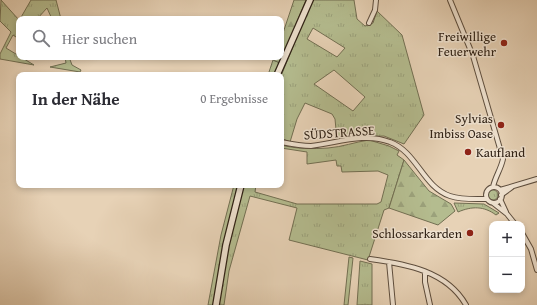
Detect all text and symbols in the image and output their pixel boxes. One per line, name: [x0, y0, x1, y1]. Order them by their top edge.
search box: [16, 16, 284, 60]
icon: search: [30, 27, 52, 49]
place label: Freiwillige Feuerwehr: [438, 27, 497, 61]
text: Hier suchen: [62, 28, 137, 49]
marker: Freiwillige Feuerwehr: [499, 38, 509, 48]
text: In der Nähe: [32, 86, 120, 111]
text: 0 Ergebnisse: [200, 89, 268, 108]
place label: Sylvias Imbiss Oase: [430, 109, 493, 143]
marker: Sylvias Imbiss Oase: [496, 120, 506, 130]
street label: SÜDSTRASSE: [303, 121, 376, 144]
place label: Kaufland: [476, 143, 525, 162]
marker: Kaufland: [463, 147, 473, 157]
map controls: [489, 221, 525, 293]
button: +: [489, 221, 525, 257]
place label: Schlossarkarden: [372, 224, 463, 243]
marker: Schlossarkarden: [465, 228, 475, 238]
button: −: [489, 257, 525, 293]

